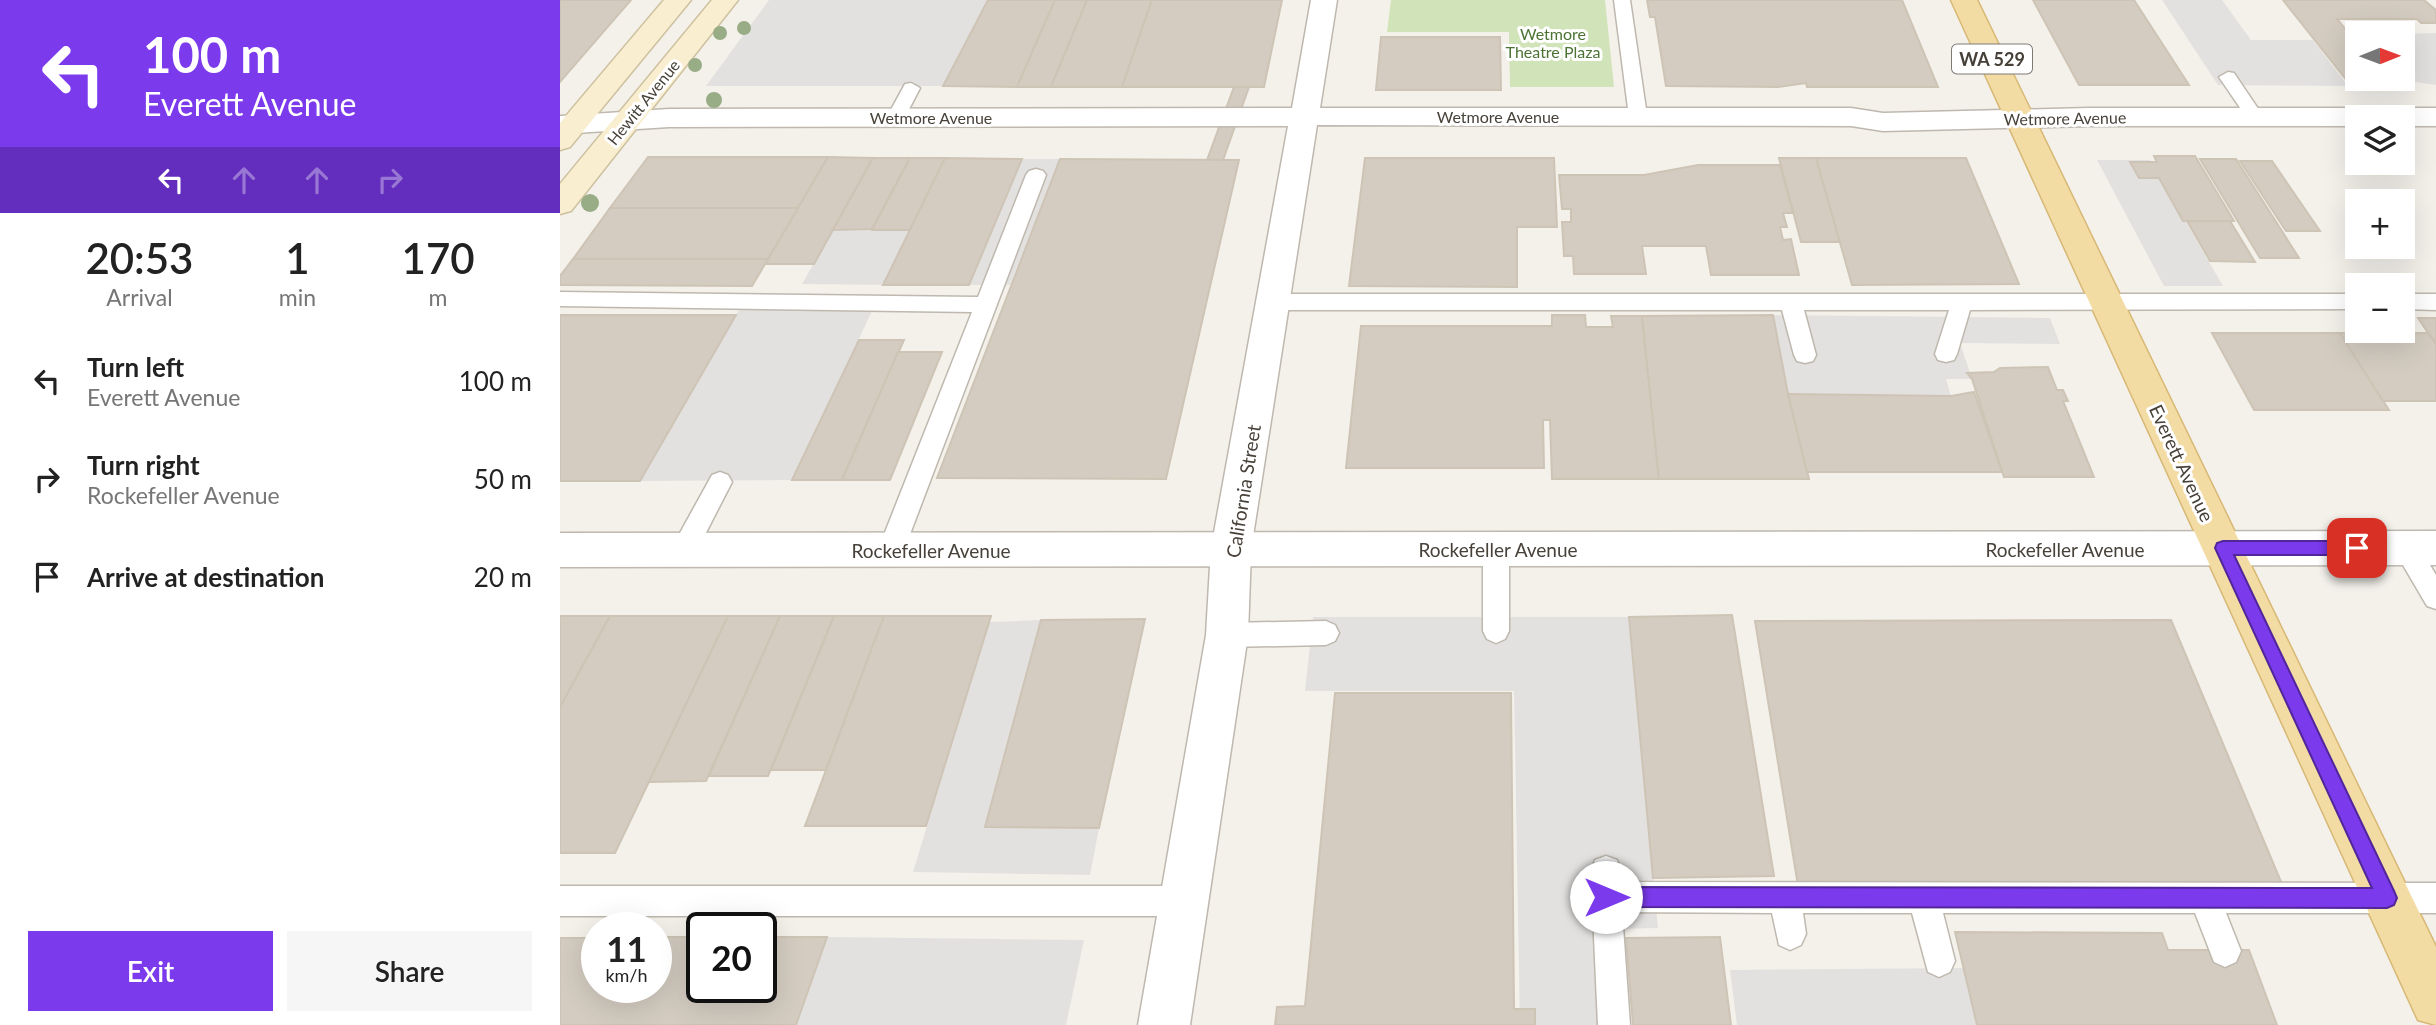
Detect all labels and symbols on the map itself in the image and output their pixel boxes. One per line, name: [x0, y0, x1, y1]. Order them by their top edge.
north arrow: [2345, 21, 2415, 91]
park label: Wetmore Theatre Plaza: [1506, 24, 1600, 61]
road number: WA 529: [1952, 44, 2032, 74]
street label: Hewitt Avenue: [603, 56, 683, 148]
street label: Wetmore Avenue: [1437, 107, 1559, 126]
street label: Wetmore Avenue: [2004, 107, 2126, 129]
street label: Wetmore Avenue: [870, 108, 992, 127]
street label: Everett Avenue: [2145, 401, 2219, 525]
street label: California Street: [1221, 422, 1265, 559]
pin: [2327, 518, 2387, 578]
street label: Rockefeller Avenue: [1418, 538, 1578, 561]
street label: Rockefeller Avenue: [1985, 538, 2145, 561]
street label: Rockefeller Avenue: [851, 539, 1011, 562]
position arrow: [1569, 860, 1643, 934]
speed limit sign: 20: [686, 912, 777, 1003]

